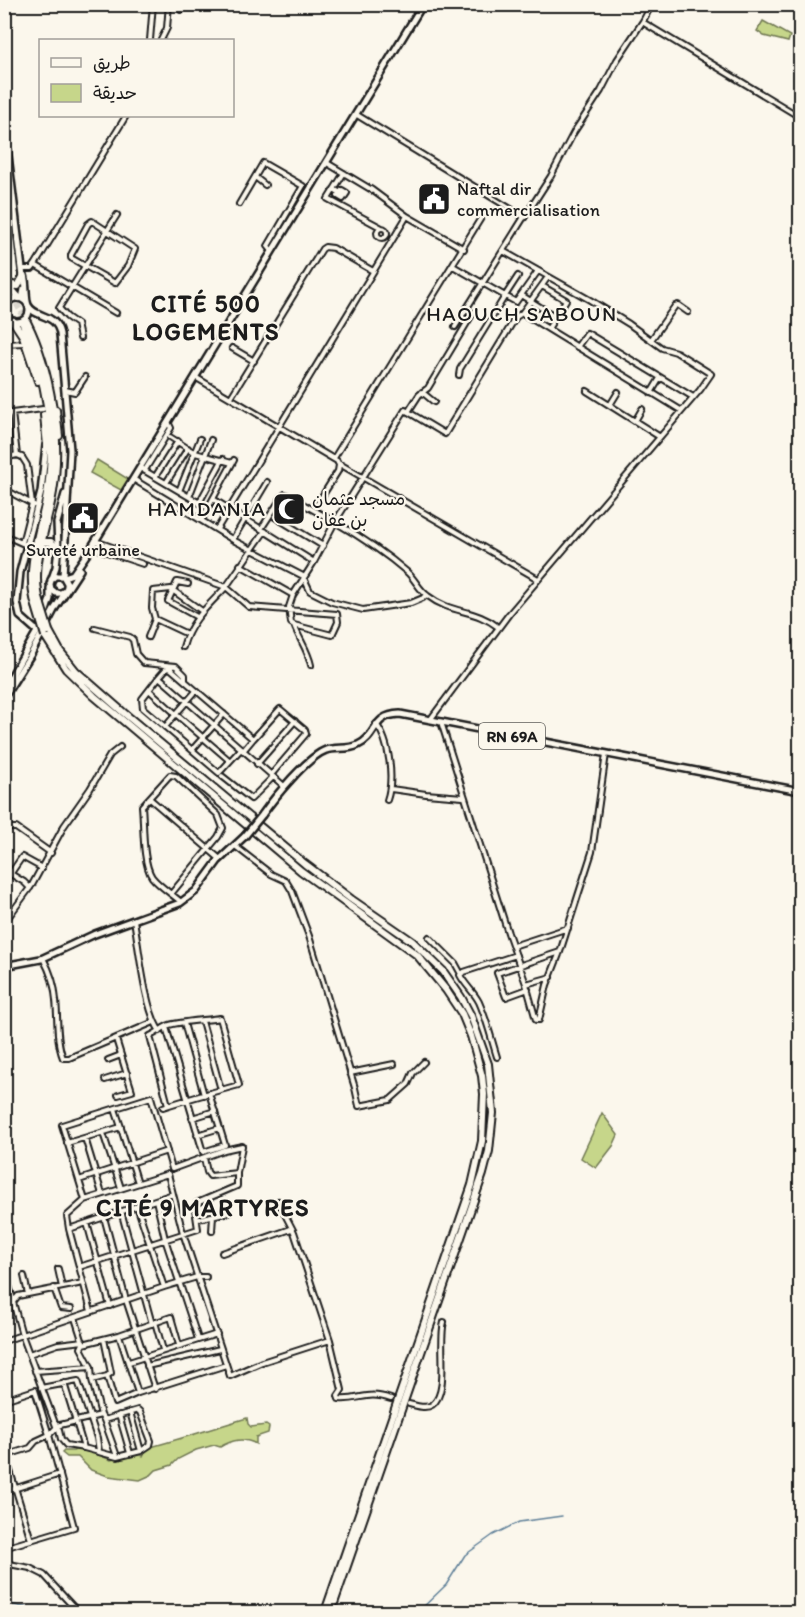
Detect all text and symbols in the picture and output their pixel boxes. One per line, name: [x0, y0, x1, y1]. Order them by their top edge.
legend: [39, 39, 234, 117]
text: طريق: [93, 52, 131, 74]
text: حديقة: [93, 82, 137, 104]
place label: Naftal dir commercialisation: [457, 178, 600, 221]
public building icon: Naftal dir commercialisation: [416, 181, 452, 217]
district label: CITÉ 500 LOGEMENTS: [132, 289, 280, 346]
district label: HAOUCH SABOUN: [426, 301, 618, 326]
place label: مسجد عثمان بن عفان: [312, 488, 405, 531]
mosque icon: مسجد عثمان بن عفان: [271, 491, 307, 527]
district label: HAMDANIA: [147, 496, 267, 521]
public building icon: Sureté urbaine: [65, 500, 101, 536]
place label: Sureté urbaine: [26, 539, 140, 561]
road number: RN 69A: [479, 723, 545, 749]
district label: CITÉ 9 MARTYRES: [96, 1193, 310, 1222]

